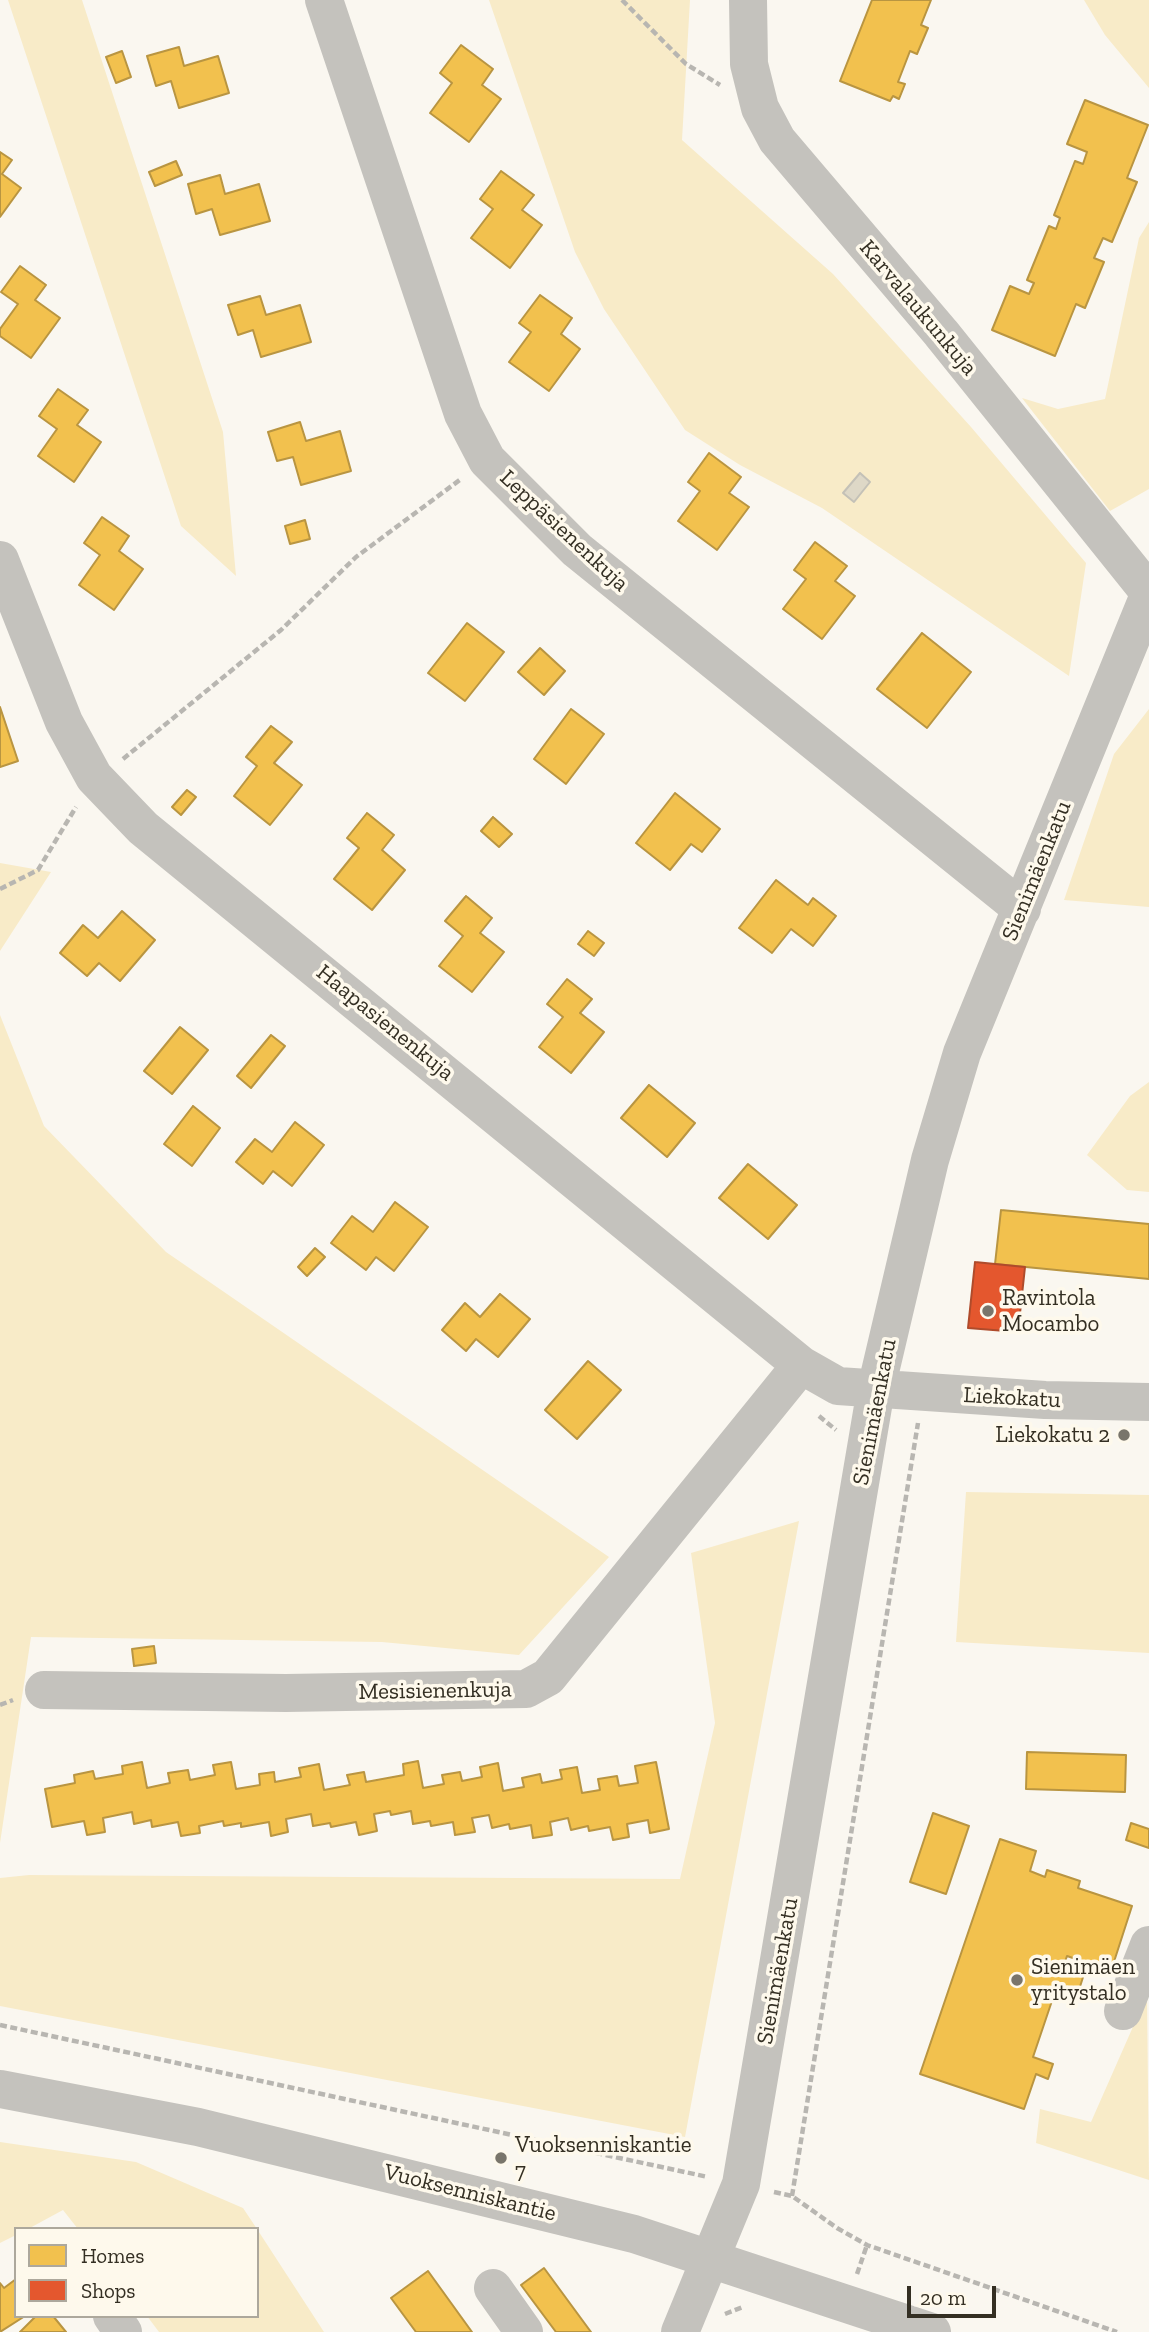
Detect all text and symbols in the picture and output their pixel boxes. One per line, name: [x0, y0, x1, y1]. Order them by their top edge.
street label: Karvalaukunkuja: [853, 235, 983, 381]
street label: Leppäsienenkuja: [494, 464, 634, 598]
street label: Sienimäenkatu: [996, 797, 1078, 945]
street label: Haapasienenkuja: [311, 959, 459, 1087]
place label: Ravintola Mocambo: [1002, 1284, 1099, 1338]
marker: Ravintola Mocambo: [980, 1303, 996, 1319]
street label: Sienimäenkatu: [847, 1336, 903, 1488]
street label: Liekokatu: [963, 1382, 1061, 1414]
place label: Liekokatu 2: [995, 1421, 1110, 1449]
marker: Liekokatu 2: [1116, 1427, 1132, 1443]
street label: Mesisienenkuja: [358, 1676, 512, 1706]
street label: Sienimäenkatu: [752, 1895, 804, 2047]
place label: Sienimäen yritystalo: [1031, 1953, 1135, 2007]
marker: Sienimäen yritystalo: [1009, 1972, 1025, 1988]
place label: Vuoksenniskantie 7: [515, 2131, 692, 2185]
marker: Vuoksenniskantie 7: [493, 2150, 509, 2166]
street label: Vuoksenniskantie: [381, 2158, 559, 2228]
legend: [14, 2227, 259, 2318]
text: Homes: [81, 2243, 144, 2268]
scale bar: [911, 2272, 1000, 2316]
text: Shops: [81, 2278, 135, 2303]
text: 20 m: [920, 2285, 966, 2310]

